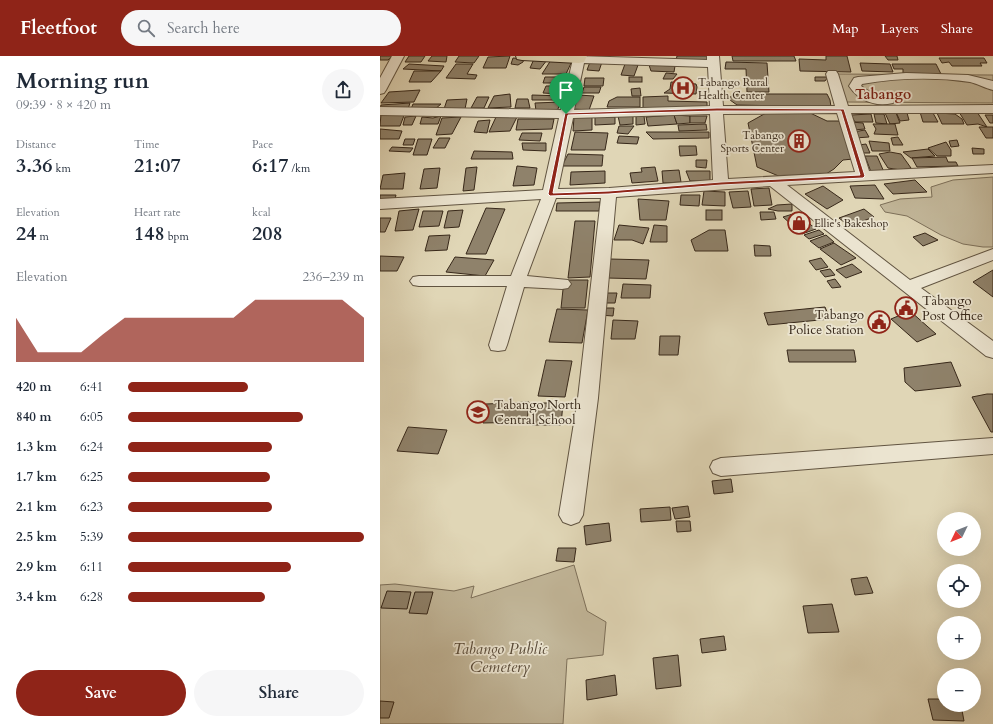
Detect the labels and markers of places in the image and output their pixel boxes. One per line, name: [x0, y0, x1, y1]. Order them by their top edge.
pin: [549, 73, 583, 114]
hospital icon: Tabango Rural Health Center: [670, 75, 696, 101]
place label: Tabango Rural Health Center: [698, 75, 768, 103]
place label: Tabango Sports Center: [720, 128, 785, 156]
building icon: Tabango Sports Center: [786, 128, 812, 154]
shop icon: Ellie's Bakeshop: [786, 210, 812, 236]
place label: Ellie's Bakeshop: [814, 216, 888, 231]
place label: Tabango Post Office: [922, 292, 983, 325]
public building icon: Tabango Post Office: [893, 295, 919, 321]
place label: Tabango Police Station: [789, 306, 865, 339]
public building icon: Tabango Police Station: [866, 309, 892, 335]
place label: Tabango North Central School: [494, 396, 581, 429]
school or university icon: Tabango North Central School: [465, 399, 491, 425]

